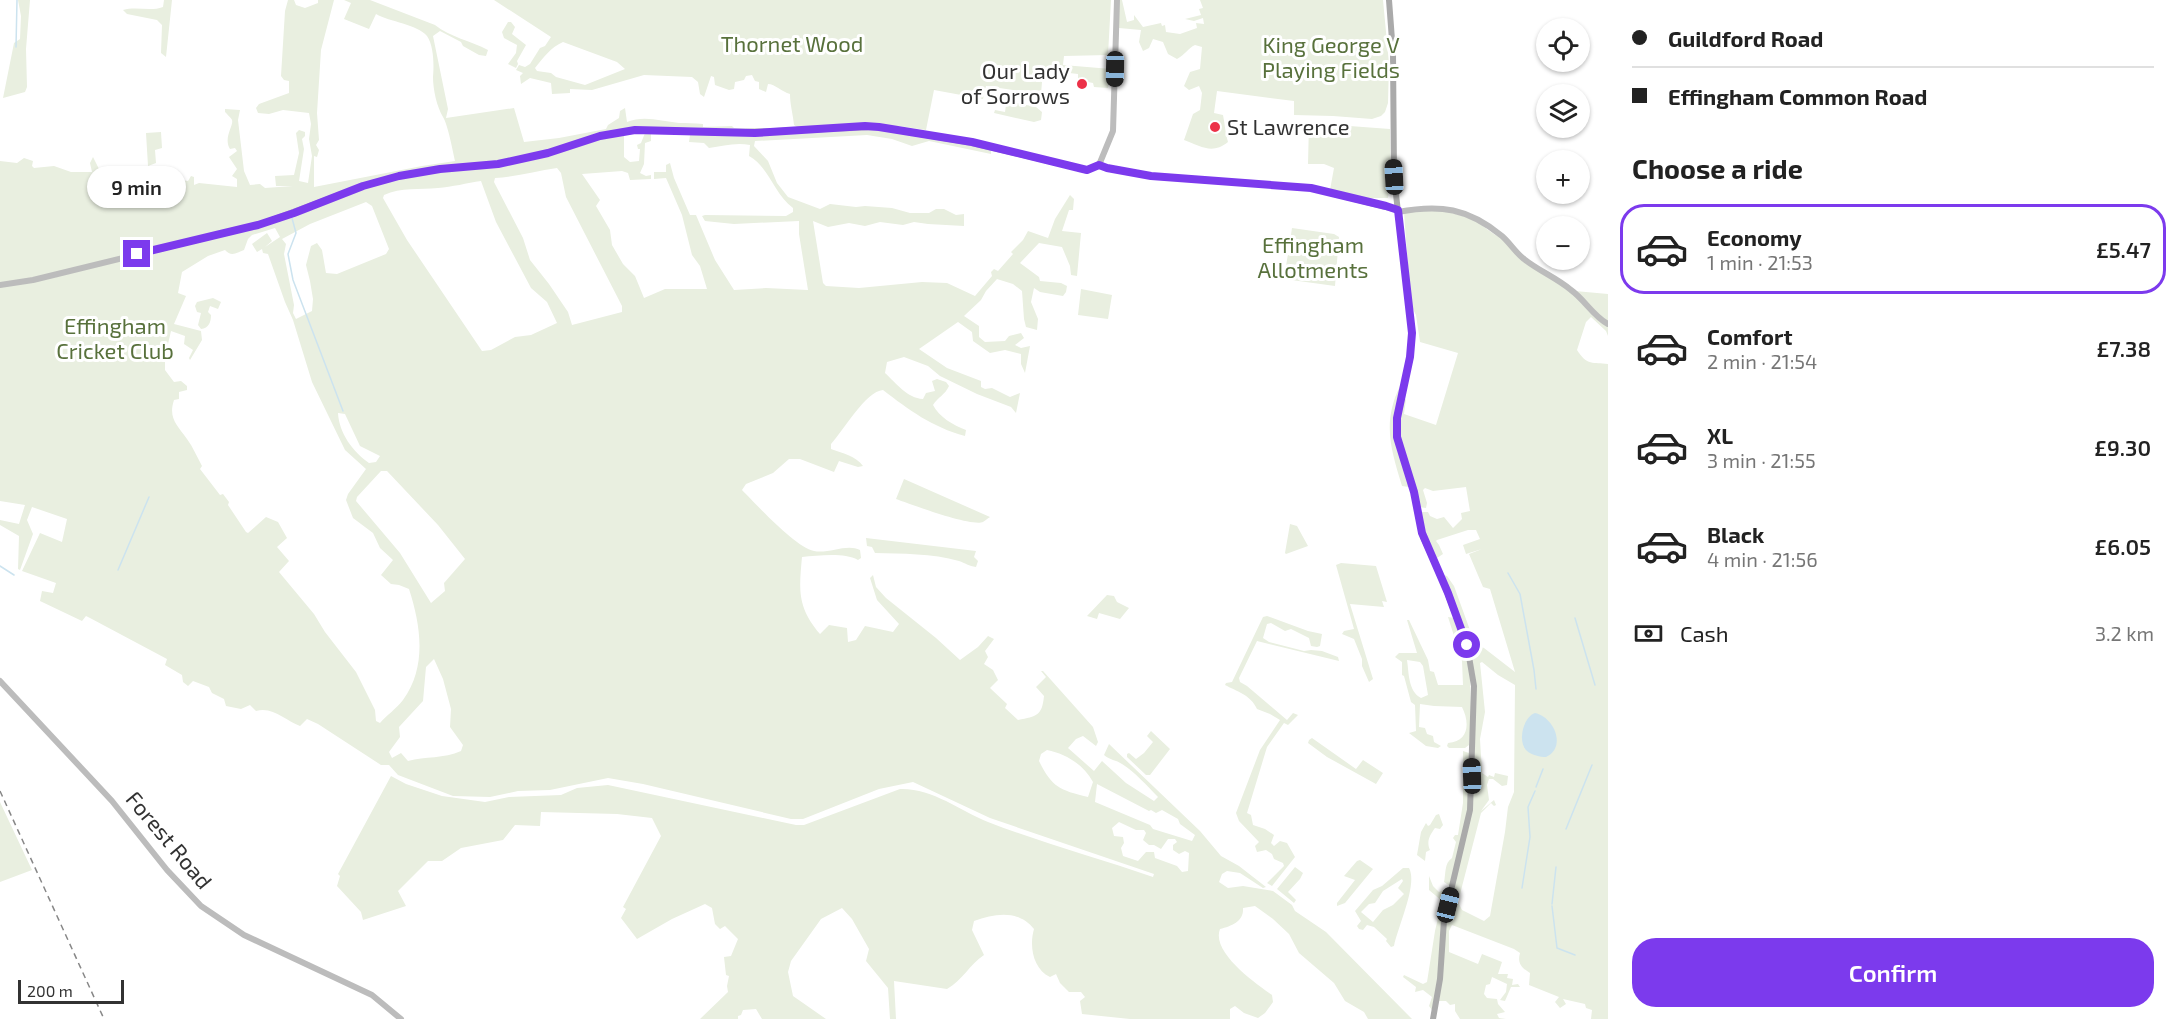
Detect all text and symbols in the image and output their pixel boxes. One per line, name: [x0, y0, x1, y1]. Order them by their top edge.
map controls: [1536, 18, 1590, 270]
button: locate: [1536, 18, 1590, 72]
text: Guildford Road: [1668, 25, 1823, 51]
park label: Thornet Wood: [721, 30, 863, 56]
park label: King George V Playing Fields: [1262, 31, 1400, 82]
car: [1106, 51, 1124, 87]
place label: Our Lady of Sorrows: [961, 57, 1070, 108]
marker: Our Lady of Sorrows: [1075, 77, 1089, 91]
text: Effingham Common Road: [1668, 83, 1927, 109]
button: layers: [1536, 84, 1590, 138]
place label: St Lawrence: [1227, 113, 1350, 139]
marker: St Lawrence: [1208, 120, 1222, 134]
button: +: [1536, 150, 1590, 204]
text: Choose a ride: [1632, 152, 1803, 184]
car: [1384, 159, 1404, 195]
callout: 9 min: [88, 167, 186, 209]
text: 9 min: [111, 175, 162, 199]
button: −: [1536, 216, 1590, 270]
icon: car: [1635, 222, 1689, 276]
text: Economy: [1707, 224, 1802, 250]
park label: Effingham Allotments: [1257, 231, 1369, 282]
text: £5.47: [2096, 236, 2151, 262]
route end: [123, 240, 150, 267]
text: 1 min · 21:53: [1707, 250, 1813, 274]
park label: Effingham Cricket Club: [56, 312, 174, 363]
icon: car: [1635, 321, 1689, 375]
text: Comfort: [1707, 323, 1792, 349]
text: £7.38: [2097, 335, 2151, 361]
text: 2 min · 21:54: [1707, 349, 1817, 373]
icon: car: [1635, 420, 1689, 474]
text: XL: [1707, 422, 1733, 448]
text: £9.30: [2094, 434, 2151, 460]
text: 3 min · 21:55: [1707, 448, 1816, 472]
icon: car: [1635, 519, 1689, 573]
text: Black: [1707, 521, 1764, 547]
text: £6.05: [2095, 533, 2151, 559]
text: 4 min · 21:56: [1707, 547, 1818, 571]
icon: cash: [1632, 617, 1665, 650]
text: Cash: [1680, 620, 1729, 646]
text: 3.2 km: [2095, 621, 2154, 645]
route start: [1453, 631, 1480, 658]
car: [1462, 758, 1482, 794]
street label: Forest Road: [121, 785, 218, 893]
car: [1435, 885, 1461, 925]
button: Confirm: [1632, 938, 2154, 1007]
scale bar: [18, 977, 124, 1004]
text: 200 m: [27, 981, 73, 1000]

